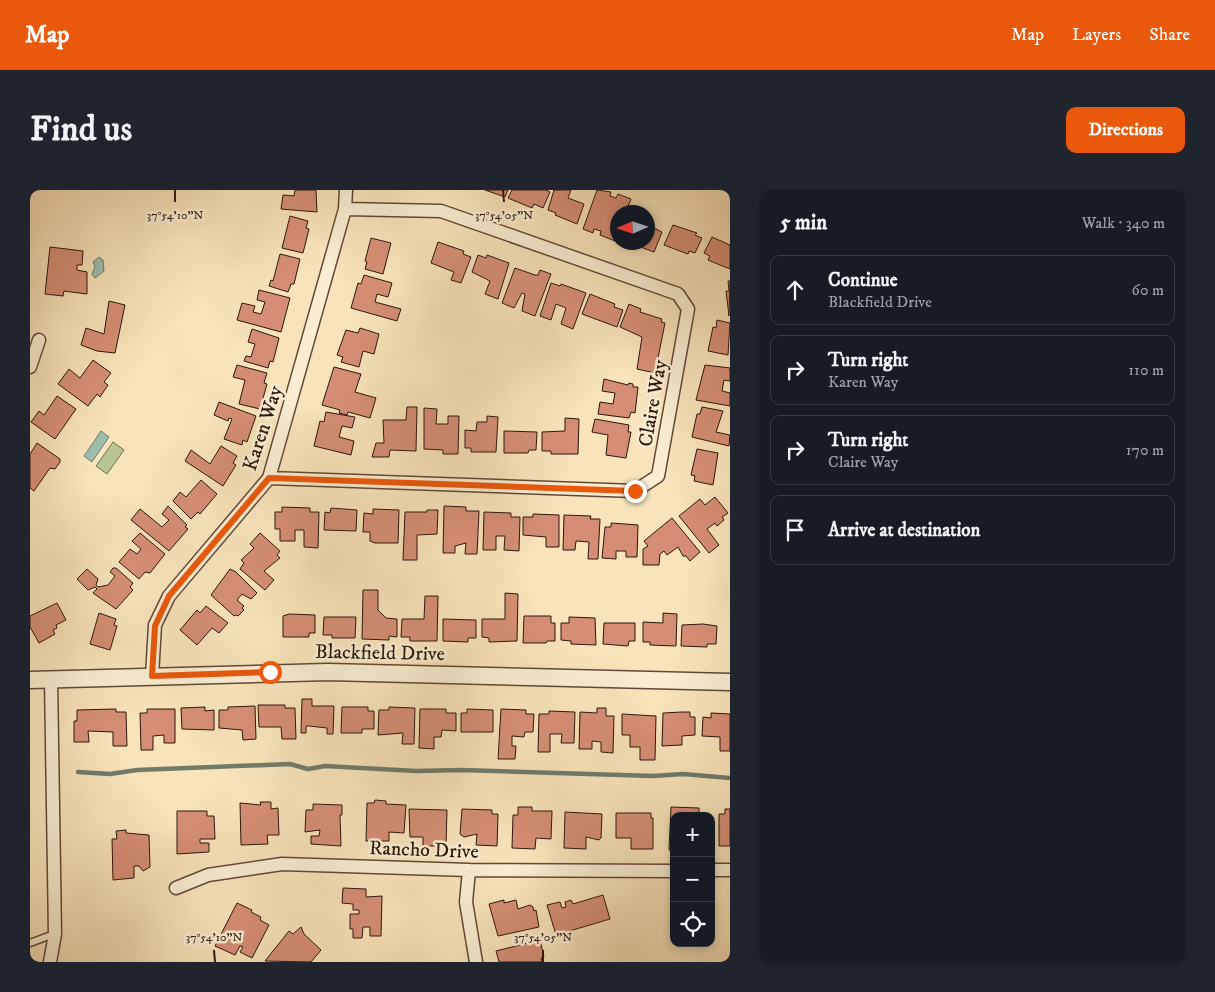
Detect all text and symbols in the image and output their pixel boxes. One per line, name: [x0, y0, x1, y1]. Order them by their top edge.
text: Map: [25, 20, 69, 50]
text: Map: [1011, 24, 1044, 46]
text: Layers: [1072, 24, 1121, 46]
text: Share: [1149, 24, 1190, 46]
button: Directions: [1066, 107, 1185, 153]
text: Find us: [30, 108, 132, 152]
north arrow: [610, 205, 655, 250]
text: 37°54'10"N: [147, 208, 203, 223]
text: 37°54'05"N: [475, 208, 533, 223]
text: 5 min: [780, 210, 827, 236]
text: Walk · 340 m: [1082, 213, 1165, 233]
text: Continue: [828, 269, 898, 292]
icon: ahead: [781, 276, 809, 304]
text: 60 m: [1132, 280, 1164, 300]
text: Blackfield Drive: [828, 292, 932, 312]
text: Turn right: [828, 349, 908, 372]
icon: right: [781, 356, 809, 384]
street label: Claire Way: [634, 357, 674, 449]
text: 110 m: [1128, 360, 1164, 380]
text: Karen Way: [828, 372, 898, 392]
street label: Karen Way: [238, 382, 289, 474]
text: Turn right: [828, 429, 908, 452]
icon: right: [781, 436, 809, 464]
text: 170 m: [1126, 440, 1164, 460]
text: Claire Way: [828, 452, 898, 472]
route end: [624, 480, 647, 503]
icon: arrive: [781, 516, 809, 544]
text: Arrive at destination: [828, 519, 980, 542]
street label: Blackfield Drive: [315, 640, 445, 667]
route start: [259, 661, 282, 684]
map controls: [670, 812, 715, 947]
button: +: [670, 812, 715, 857]
street label: Rancho Drive: [369, 836, 479, 865]
button: −: [670, 857, 715, 902]
button: locate: [670, 902, 715, 947]
text: 37°54'10"N: [186, 930, 242, 945]
text: 37°54'05"N: [514, 930, 572, 945]

